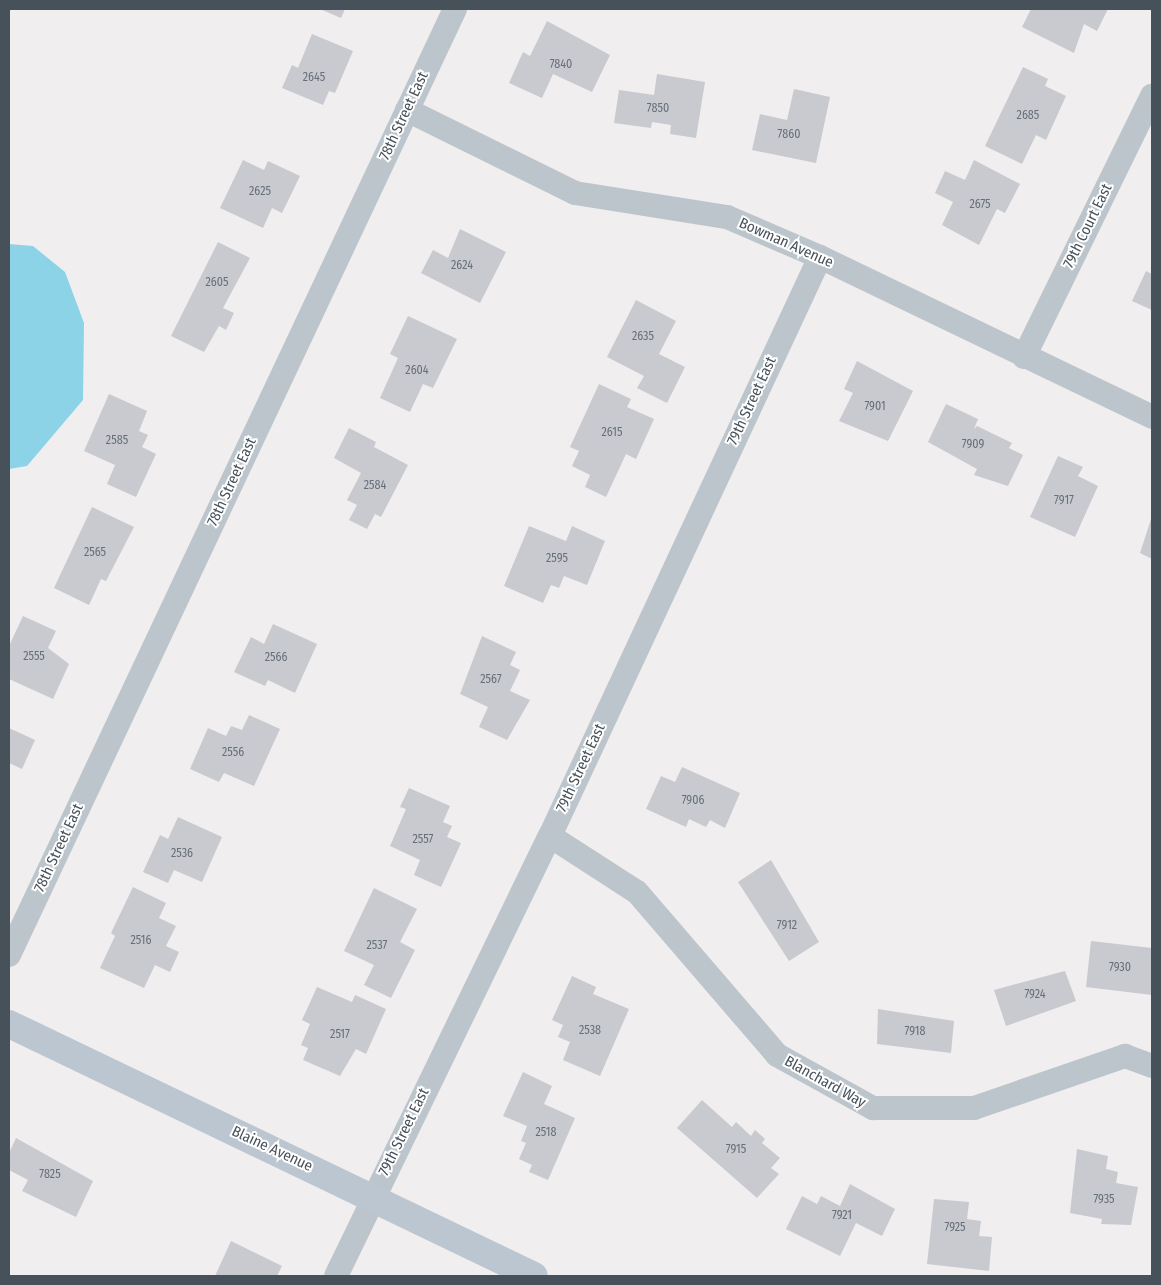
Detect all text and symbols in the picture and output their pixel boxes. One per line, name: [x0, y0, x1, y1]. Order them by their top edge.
house number: 7840: [550, 58, 572, 72]
street label: 78th Street East: [376, 69, 432, 163]
house number: 2645: [303, 71, 325, 85]
house number: 7850: [647, 102, 669, 116]
house number: 2685: [1017, 109, 1039, 123]
house number: 7860: [778, 128, 800, 142]
street label: 79th Court East: [1060, 181, 1116, 271]
house number: 2625: [249, 185, 271, 199]
house number: 2675: [969, 198, 991, 212]
street label: Bowman Avenue: [736, 214, 836, 272]
house number: 2624: [451, 259, 473, 273]
house number: 2605: [205, 276, 229, 290]
house number: 2635: [632, 330, 654, 344]
street label: 79th Street East: [724, 354, 780, 448]
house number: 2604: [405, 364, 429, 378]
house number: 7901: [864, 400, 886, 414]
house number: 2615: [602, 426, 622, 440]
house number: 2585: [106, 434, 128, 448]
street label: 78th Street East: [204, 435, 260, 529]
house number: 7909: [962, 438, 984, 452]
house number: 2584: [364, 479, 386, 493]
house number: 7917: [1054, 494, 1074, 508]
house number: 2565: [84, 546, 106, 560]
house number: 2595: [546, 552, 568, 566]
house number: 2555: [23, 650, 45, 664]
house number: 2566: [265, 651, 287, 665]
house number: 2567: [480, 673, 502, 687]
street label: 79th Street East: [553, 721, 609, 815]
house number: 2556: [222, 746, 244, 760]
house number: 7906: [682, 794, 704, 808]
street label: 78th Street East: [31, 801, 87, 895]
house number: 2557: [413, 833, 433, 847]
house number: 2536: [171, 847, 193, 861]
house number: 7912: [777, 919, 797, 933]
house number: 2516: [131, 934, 151, 948]
house number: 2537: [367, 939, 387, 953]
house number: 7930: [1109, 961, 1131, 975]
house number: 7924: [1024, 988, 1046, 1002]
house number: 2538: [579, 1024, 601, 1038]
house number: 7918: [905, 1025, 925, 1039]
house number: 2517: [330, 1028, 350, 1042]
street label: Blanchard Way: [781, 1052, 869, 1112]
street label: 79th Street East: [375, 1085, 433, 1179]
street label: Blaine Avenue: [229, 1122, 315, 1176]
house number: 2518: [536, 1126, 556, 1140]
house number: 7915: [726, 1143, 746, 1157]
house number: 7825: [39, 1168, 61, 1182]
house number: 7935: [1093, 1193, 1115, 1207]
house number: 7921: [832, 1209, 852, 1223]
house number: 7925: [944, 1221, 966, 1235]

